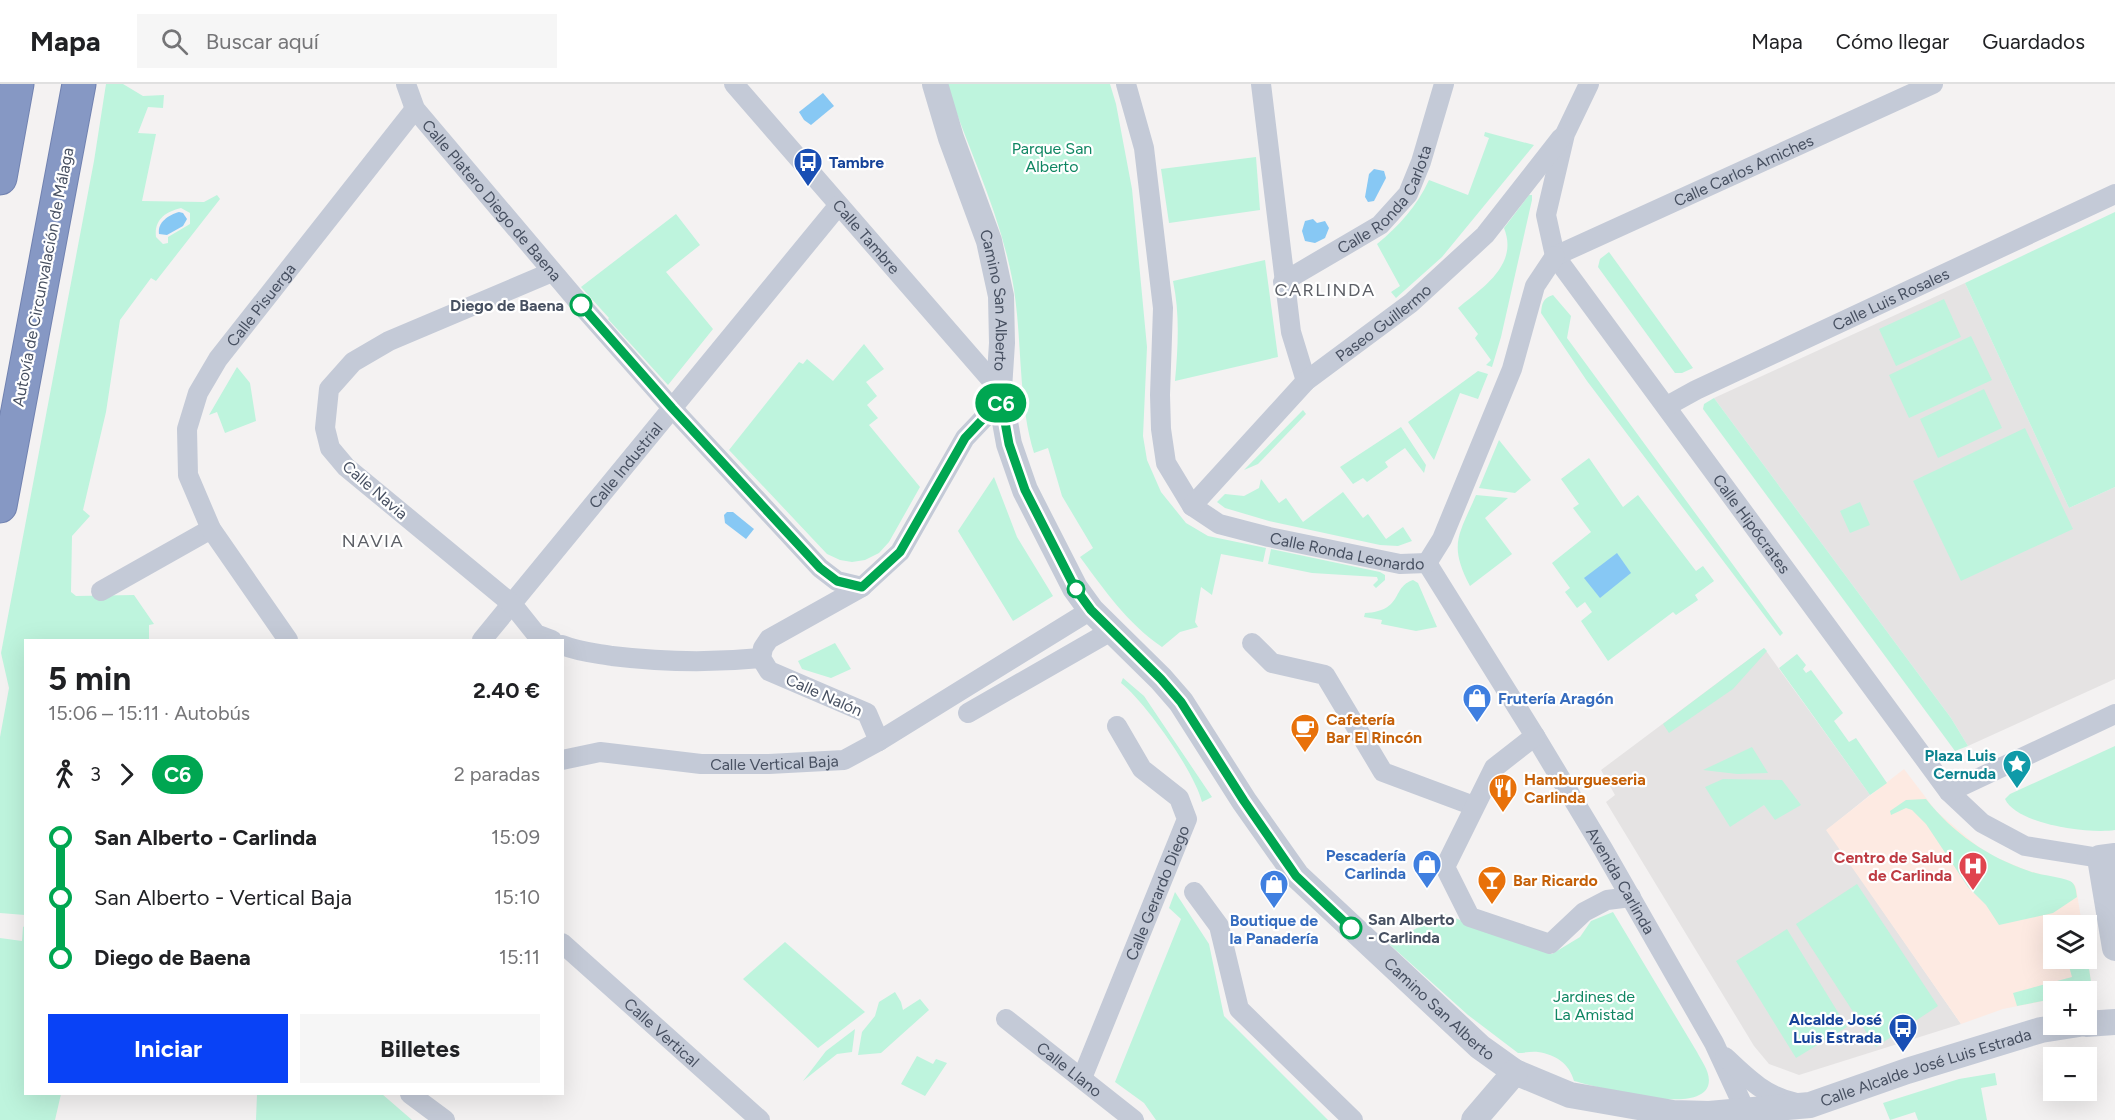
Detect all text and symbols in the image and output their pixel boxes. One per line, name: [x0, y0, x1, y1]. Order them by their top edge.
search box: [137, 14, 557, 68]
text: Mapa: [30, 24, 101, 58]
icon: search: [158, 25, 191, 58]
text: Buscar aquí: [206, 28, 319, 55]
text: Mapa: [1751, 29, 1803, 54]
text: Cómo llegar: [1836, 29, 1949, 54]
text: Guardados: [1982, 29, 2085, 54]
street label: Calle Platero Diego de Baena: [418, 115, 566, 285]
street label: Calle Carlos Arniches: [1670, 130, 1816, 210]
park label: Parque San Alberto: [1012, 139, 1092, 176]
street label: Calle Ronda Carlota: [1334, 143, 1435, 258]
street label: Autovía de Circunvalación de Málaga: [9, 146, 77, 408]
bus stop icon: Tambre: [792, 146, 824, 188]
place label: Tambre: [829, 153, 884, 172]
street label: Calle Tambre: [829, 195, 904, 278]
street label: Camino San Alberto: [976, 227, 1012, 372]
street label: Calle Pisuerga: [222, 259, 299, 350]
street label: Calle Luis Rosales: [1829, 264, 1952, 334]
district label: CARLINDA: [1274, 279, 1376, 301]
street label: Paseo Guillermo: [1332, 280, 1435, 365]
marker: Diego de Baena: [570, 294, 592, 316]
place label: Diego de Baena: [450, 296, 564, 315]
line badge: C6: [974, 384, 1028, 422]
text: C6: [987, 391, 1015, 416]
street label: Calle Industrial: [585, 418, 666, 512]
street label: Calle Navia: [339, 457, 411, 523]
street label: Calle Hipócrates: [1709, 470, 1795, 577]
street label: Calle Ronda Leonardo: [1268, 528, 1425, 573]
district label: NAVIA: [342, 530, 404, 552]
unlabelled marker: [1067, 580, 1085, 598]
text: 5 min: [48, 659, 131, 698]
street label: Calle Nalón: [783, 670, 865, 720]
text: 2.40 €: [473, 677, 540, 704]
shop icon: Frutería Aragón: [1461, 682, 1493, 724]
place label: Frutería Aragón: [1498, 689, 1614, 708]
text: 15:06 – 15:11 · Autobús: [48, 701, 250, 725]
place label: Cafetería Bar El Rincón: [1326, 710, 1422, 747]
cafe icon: Cafetería Bar El Rincón: [1289, 712, 1321, 754]
place label: Plaza Luis Cernuda: [1925, 746, 1997, 783]
place icon: Plaza Luis Cernuda: [2001, 748, 2033, 790]
street label: Calle Vertical Baja: [710, 751, 839, 774]
icon: walk: [48, 758, 81, 791]
icon: forward: [110, 758, 143, 791]
text: 3: [90, 762, 101, 786]
text: C6: [164, 762, 191, 787]
text: 2 paradas: [454, 762, 540, 786]
place label: Hamburgueseria Carlinda: [1524, 770, 1646, 807]
restaurant icon: Hamburgueseria Carlinda: [1487, 772, 1519, 814]
street label: Calle Gerardo Diego: [1121, 822, 1193, 963]
street label: Avenida Carlinda: [1582, 823, 1659, 937]
text: San Alberto - Carlinda: [94, 824, 317, 851]
text: 15:09: [491, 825, 540, 849]
place label: Pescadería Carlinda: [1326, 846, 1406, 883]
shop icon: Pescadería Carlinda: [1411, 848, 1443, 890]
place label: Centro de Salud de Carlinda: [1834, 848, 1952, 885]
hospital icon: Centro de Salud de Carlinda: [1957, 850, 1989, 892]
bar icon: Bar Ricardo: [1476, 864, 1508, 906]
shop icon: Boutique de la Panadería: [1258, 868, 1290, 910]
place label: Bar Ricardo: [1513, 871, 1598, 890]
text: San Alberto - Vertical Baja: [94, 884, 352, 911]
text: 15:10: [494, 885, 540, 909]
place label: San Alberto - Carlinda: [1368, 910, 1455, 947]
place label: Boutique de la Panadería: [1229, 911, 1319, 948]
map controls: [2043, 915, 2097, 1101]
button: layers: [2043, 915, 2097, 969]
marker: San Alberto - Carlinda: [1340, 917, 1362, 939]
text: Diego de Baena: [94, 944, 251, 971]
text: 15:11: [499, 945, 540, 969]
street label: Camino San Alberto: [1380, 953, 1498, 1064]
button: +: [2043, 981, 2097, 1035]
park label: Jardines de La Amistad: [1553, 987, 1635, 1024]
street label: Calle Vertical: [620, 994, 703, 1071]
place label: Alcalde José Luis Estrada: [1789, 1010, 1882, 1047]
bus stop icon: Alcalde José Luis Estrada: [1887, 1012, 1919, 1054]
button: Iniciar: [48, 1014, 288, 1083]
button: Billetes: [300, 1014, 540, 1083]
street label: Calle Alcalde José Luis Estrada: [1818, 1024, 2033, 1110]
street label: Calle Llano: [1033, 1038, 1106, 1101]
button: −: [2043, 1047, 2097, 1101]

